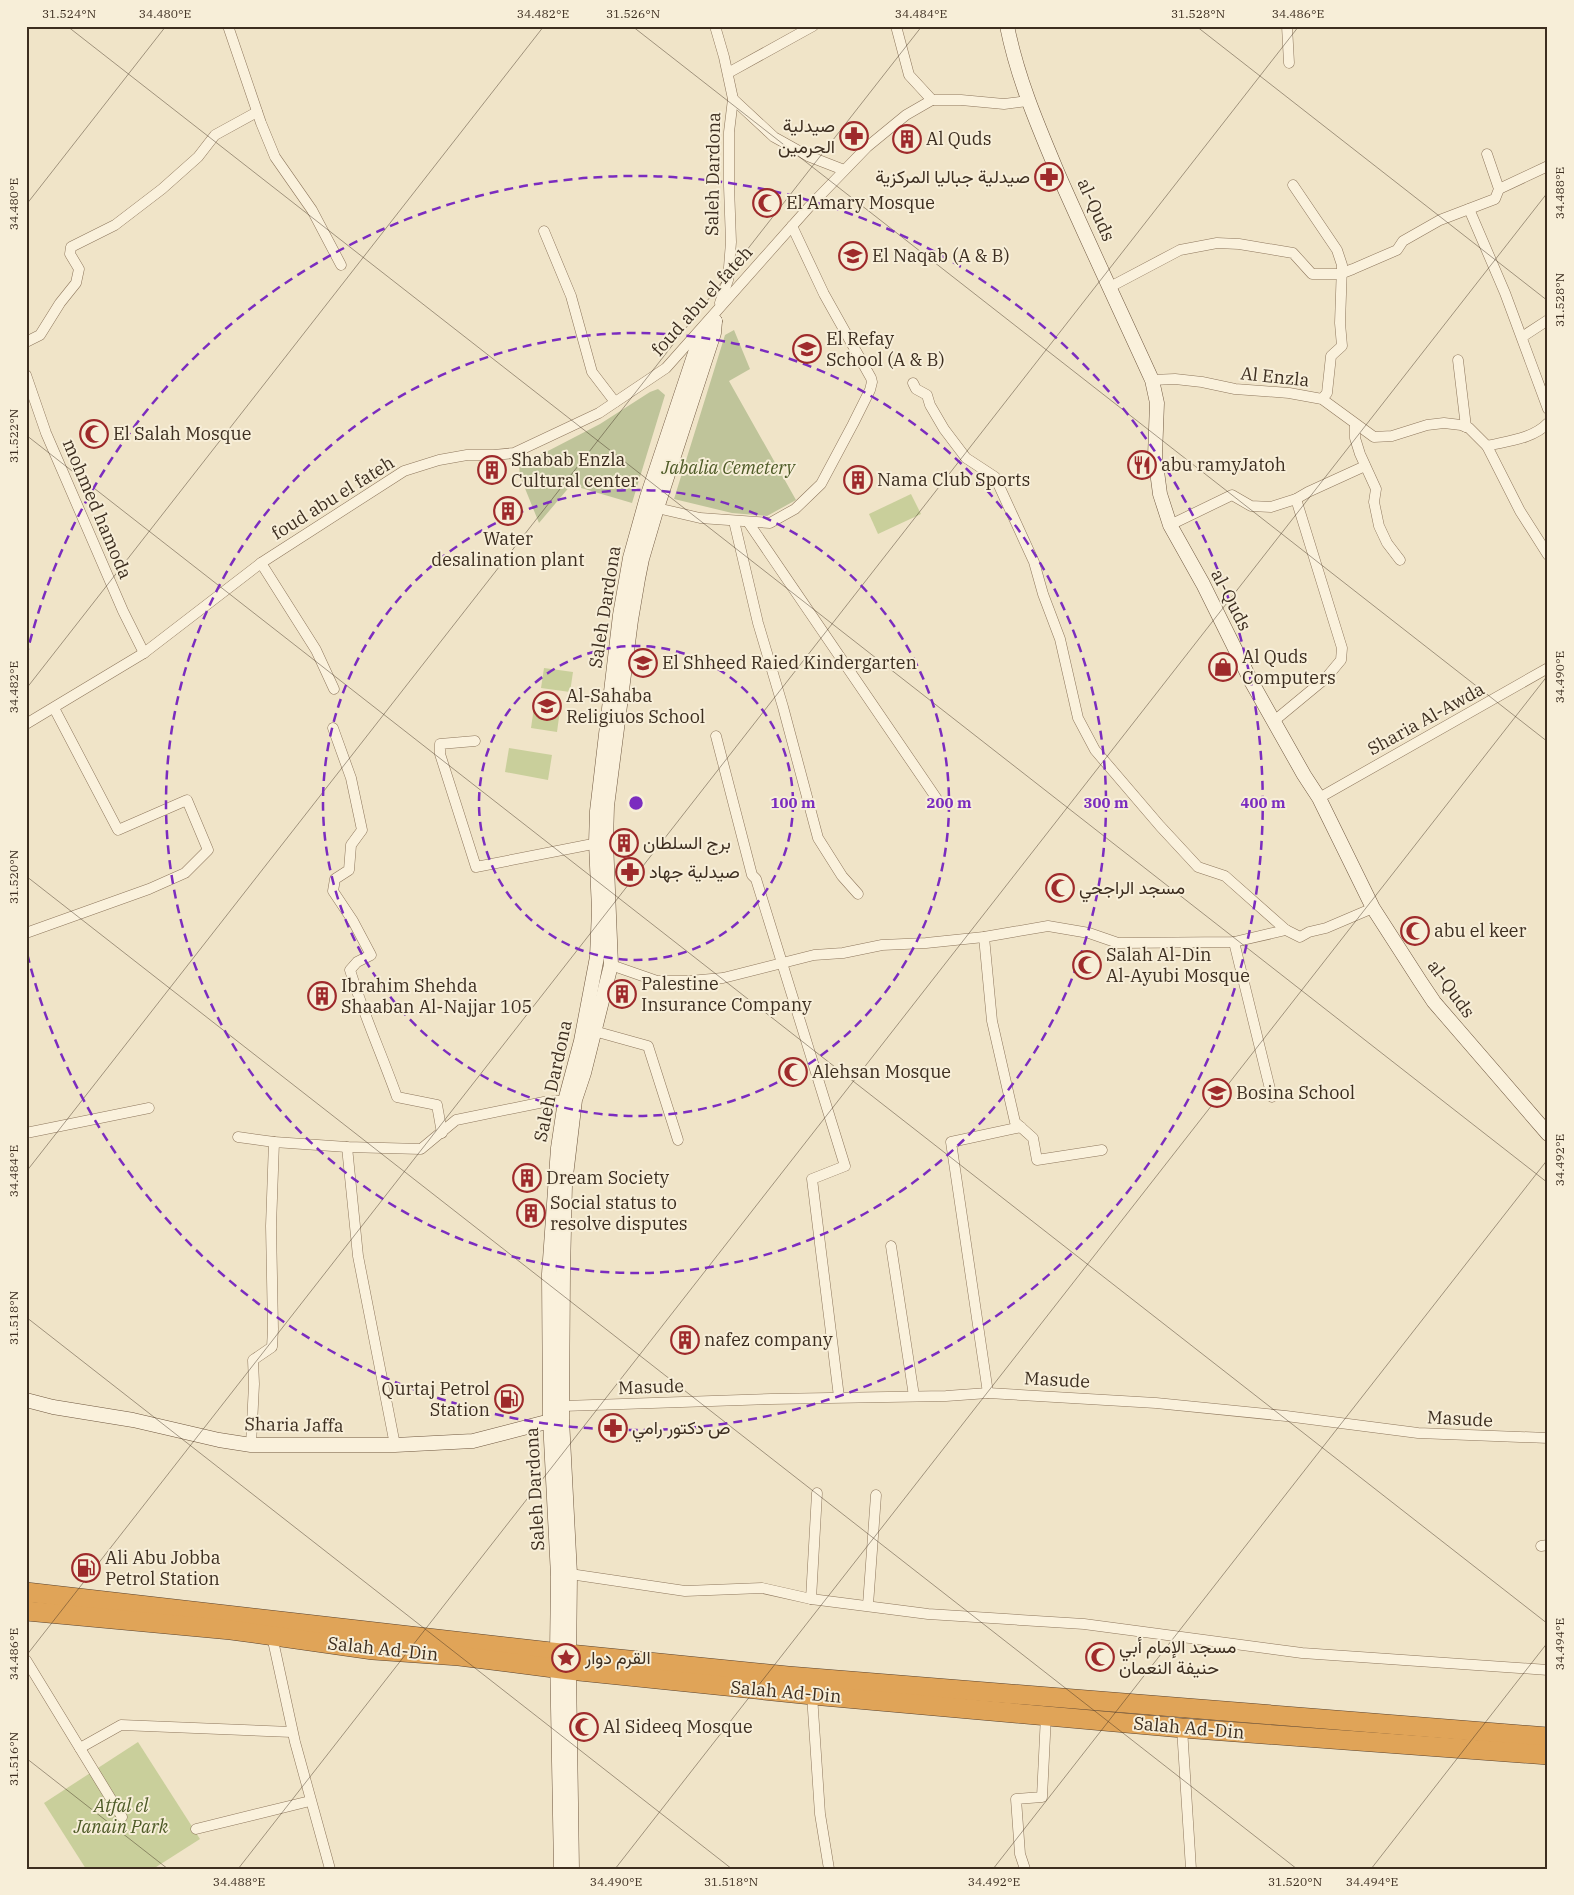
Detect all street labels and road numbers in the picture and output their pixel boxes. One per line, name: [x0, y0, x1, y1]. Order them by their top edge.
street label: Saleh Dardona: [700, 112, 725, 236]
street label: al-Quds: [1072, 175, 1120, 245]
street label: foud abu el fateh: [646, 241, 757, 361]
street label: Al Enzla: [1239, 361, 1311, 392]
street label: mohmed hamoda: [58, 435, 137, 582]
street label: foud abu el fateh: [267, 451, 398, 545]
street label: Saleh Dardona: [583, 544, 626, 670]
street label: al-Quds: [1206, 565, 1257, 635]
street label: Sharia Al-Awda: [1363, 677, 1488, 760]
street label: al-Quds: [1423, 955, 1480, 1022]
street label: Saleh Dardona: [528, 1018, 577, 1144]
street label: Masude: [1023, 1366, 1091, 1393]
street label: Masude: [618, 1374, 684, 1399]
street label: Masude: [1426, 1405, 1494, 1432]
street label: Sharia Jaffa: [244, 1412, 344, 1437]
street label: Saleh Dardona: [520, 1426, 549, 1551]
street label: Salah Ad-Din: [327, 1631, 440, 1666]
street label: Salah Ad-Din: [730, 1675, 842, 1708]
street label: Salah Ad-Din: [1133, 1711, 1245, 1744]

